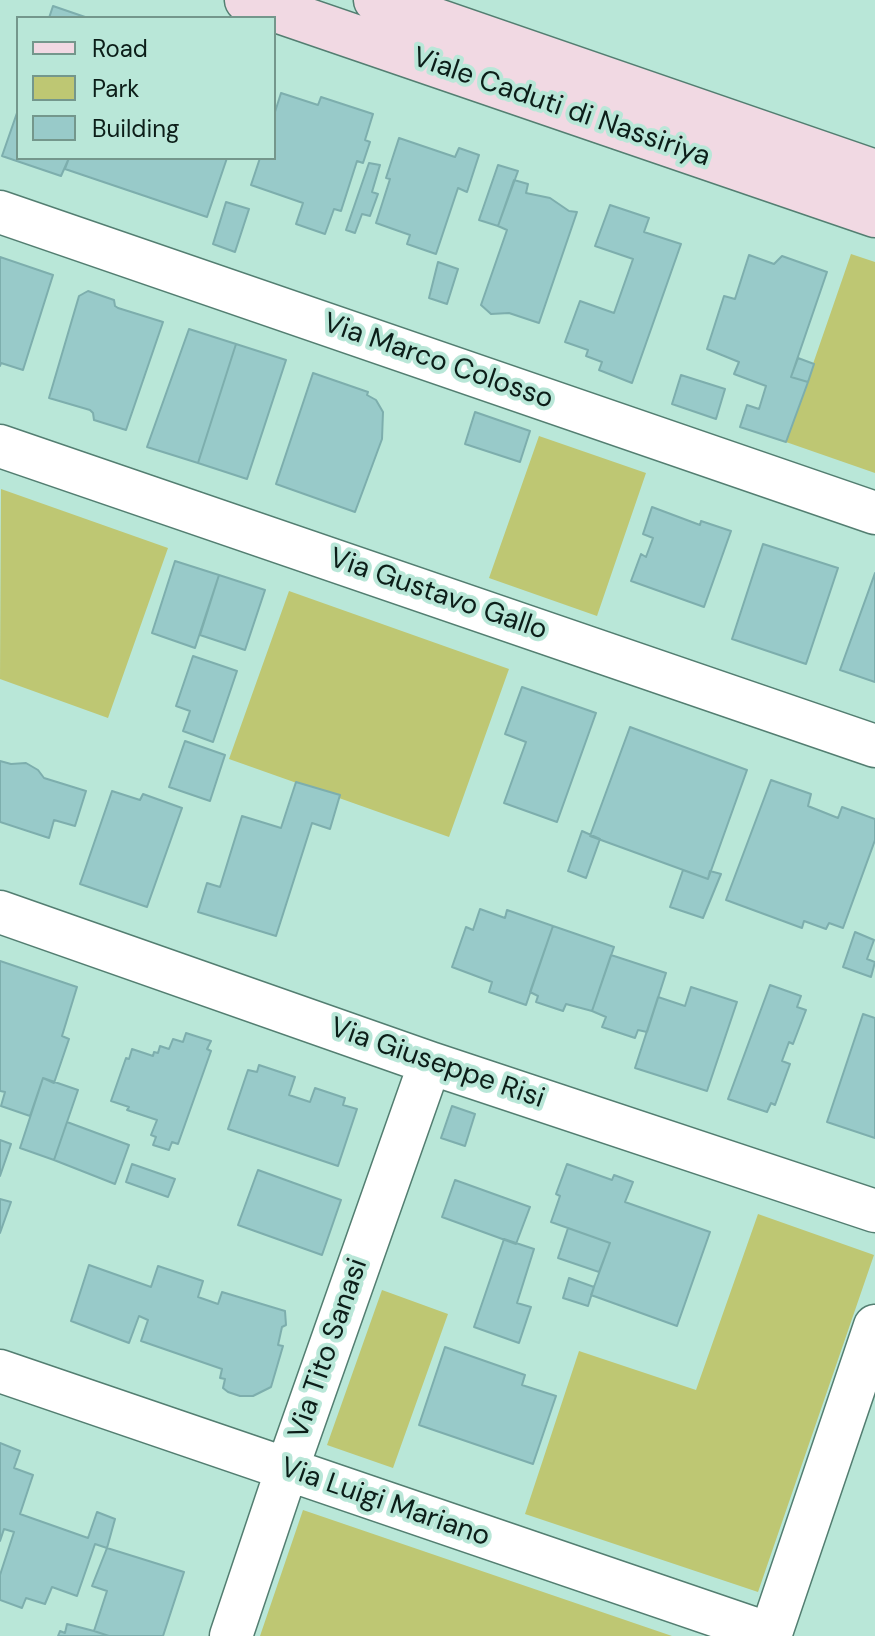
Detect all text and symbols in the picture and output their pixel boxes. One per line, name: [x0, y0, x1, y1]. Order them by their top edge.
legend: [16, 16, 276, 160]
text: Road: [92, 33, 148, 64]
street label: Viale Caduti di Nassiriya: [408, 41, 714, 175]
text: Park: [92, 73, 139, 104]
text: Building: [92, 113, 179, 144]
street label: Via Marco Colosso: [319, 307, 557, 417]
street label: Via Gustavo Gallo: [325, 542, 551, 648]
street label: Via Giuseppe Risi: [325, 1012, 549, 1116]
street label: Via Tito Sanasi: [282, 1254, 376, 1444]
street label: Via Luigi Mariano: [276, 1451, 494, 1555]

